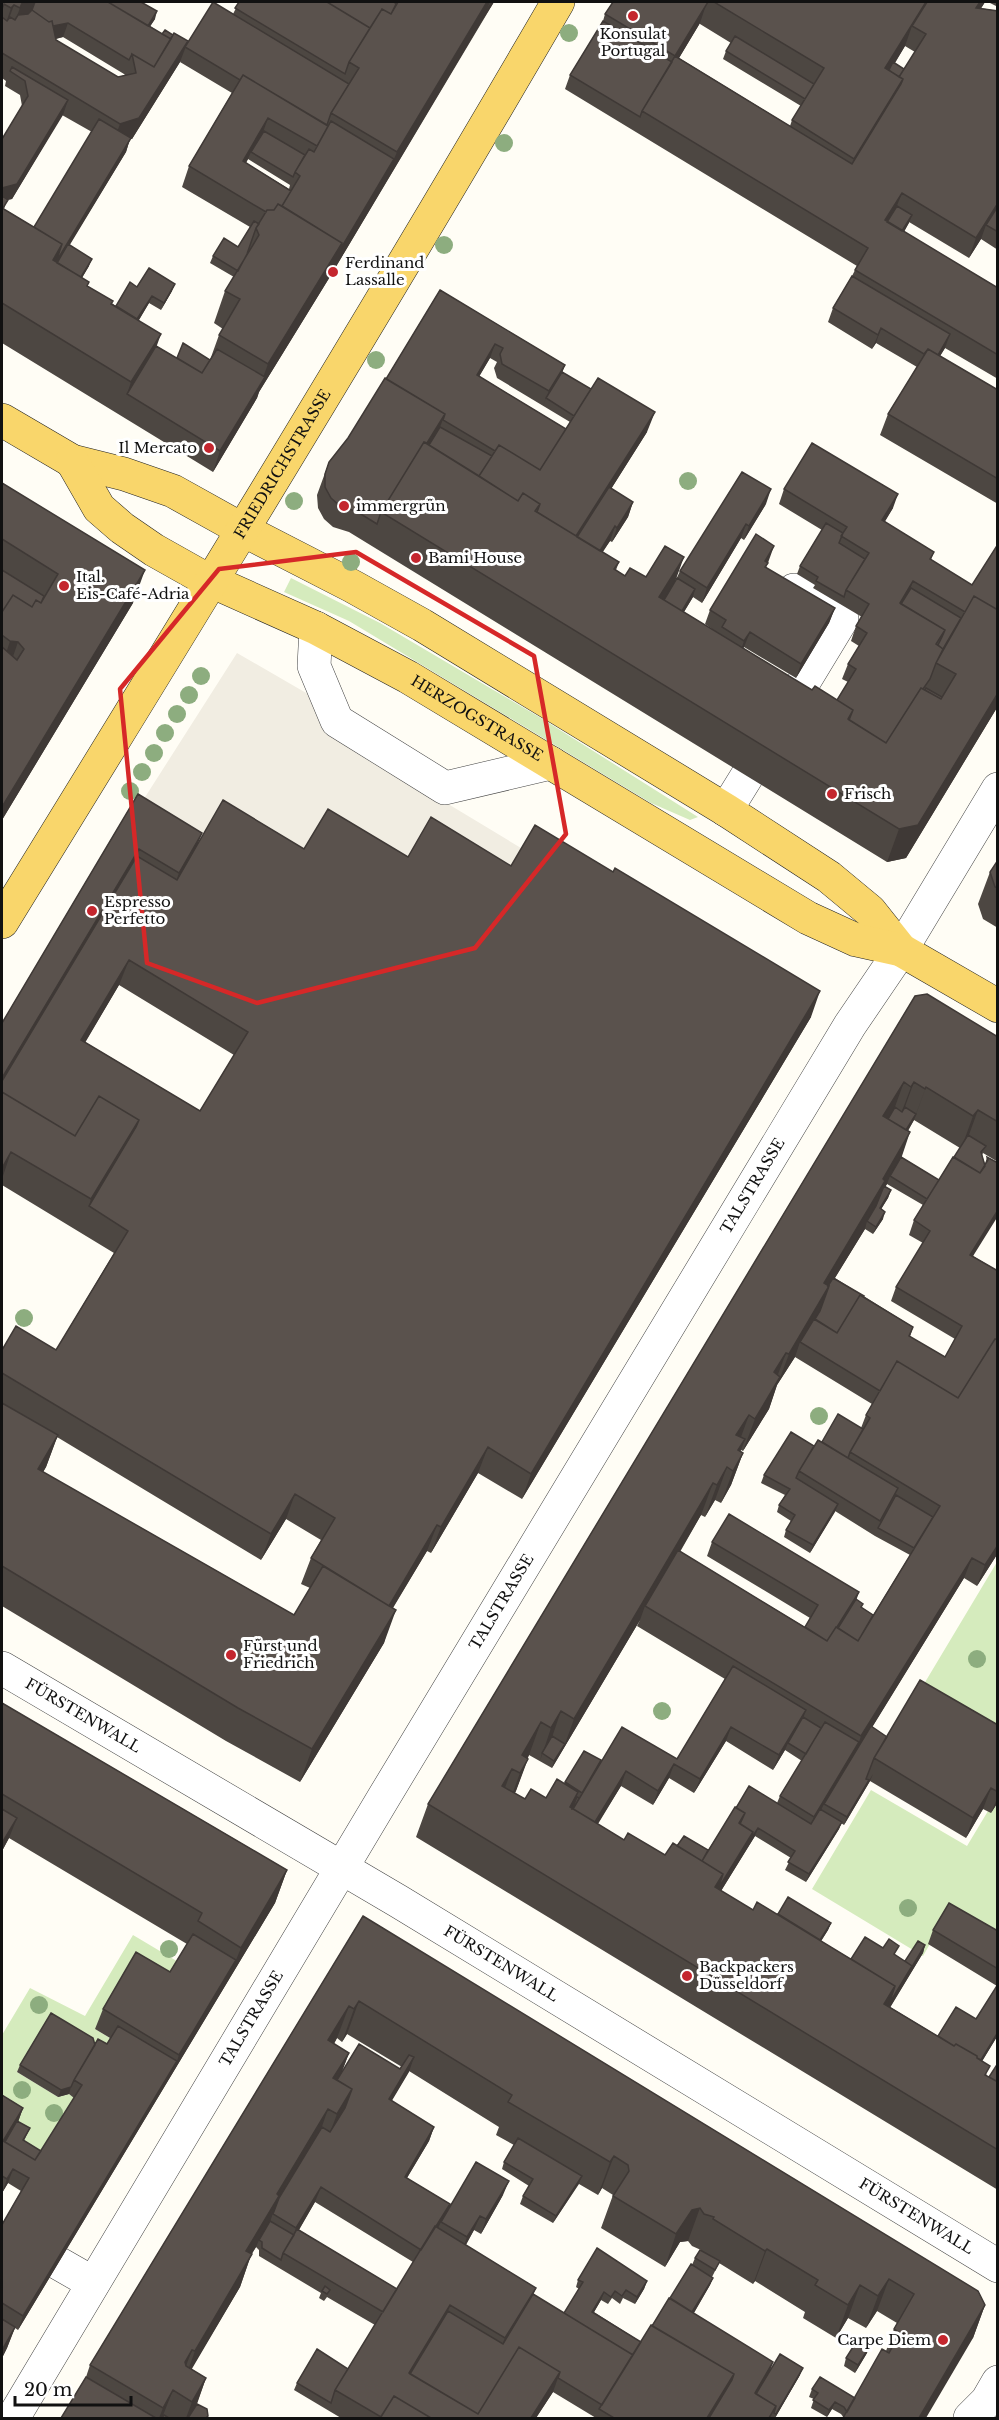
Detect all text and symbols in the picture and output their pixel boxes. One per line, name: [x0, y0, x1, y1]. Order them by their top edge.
marker: Konsulat Portugal: [626, 9, 640, 23]
place label: Konsulat Portugal: [599, 24, 667, 60]
place label: Ferdinand Lassalle: [345, 253, 424, 289]
marker: Ferdinand Lassalle: [326, 265, 340, 279]
street label: FRIEDRICHSTRASSE: [230, 386, 335, 542]
place label: Il Mercato: [118, 438, 197, 457]
marker: Il Mercato: [202, 441, 216, 455]
place label: immergrün: [356, 496, 446, 515]
marker: immergrün: [337, 499, 351, 513]
place label: Bami House: [428, 548, 522, 567]
marker: Bami House: [409, 551, 423, 565]
place label: Ital. Eis-Café-Adria: [76, 567, 190, 603]
marker: Ital. Eis-Café-Adria: [57, 579, 71, 593]
street label: HERZOGSTRASSE: [408, 671, 547, 765]
place label: Frisch: [844, 784, 891, 803]
marker: Frisch: [825, 787, 839, 801]
place label: Espresso Perfetto: [104, 892, 171, 928]
marker: Espresso Perfetto: [85, 904, 99, 918]
street label: TALSTRASSE: [716, 1134, 789, 1237]
street label: TALSTRASSE: [465, 1550, 537, 1653]
place label: Fürst und Friedrich: [243, 1636, 318, 1672]
marker: Fürst und Friedrich: [224, 1648, 238, 1662]
street label: FÜRSTENWALL: [22, 1674, 145, 1757]
street label: FÜRSTENWALL: [440, 1921, 562, 2005]
place label: Backpackers Düsseldorf: [699, 1957, 794, 1993]
street label: TALSTRASSE: [215, 1967, 287, 2070]
marker: Backpackers Düsseldorf: [680, 1969, 694, 1983]
street label: FÜRSTENWALL: [856, 2174, 977, 2258]
place label: Carpe Diem: [837, 2330, 931, 2349]
marker: Carpe Diem: [936, 2333, 950, 2347]
scale bar: [15, 2369, 130, 2407]
text: 20 m: [24, 2379, 72, 2401]

